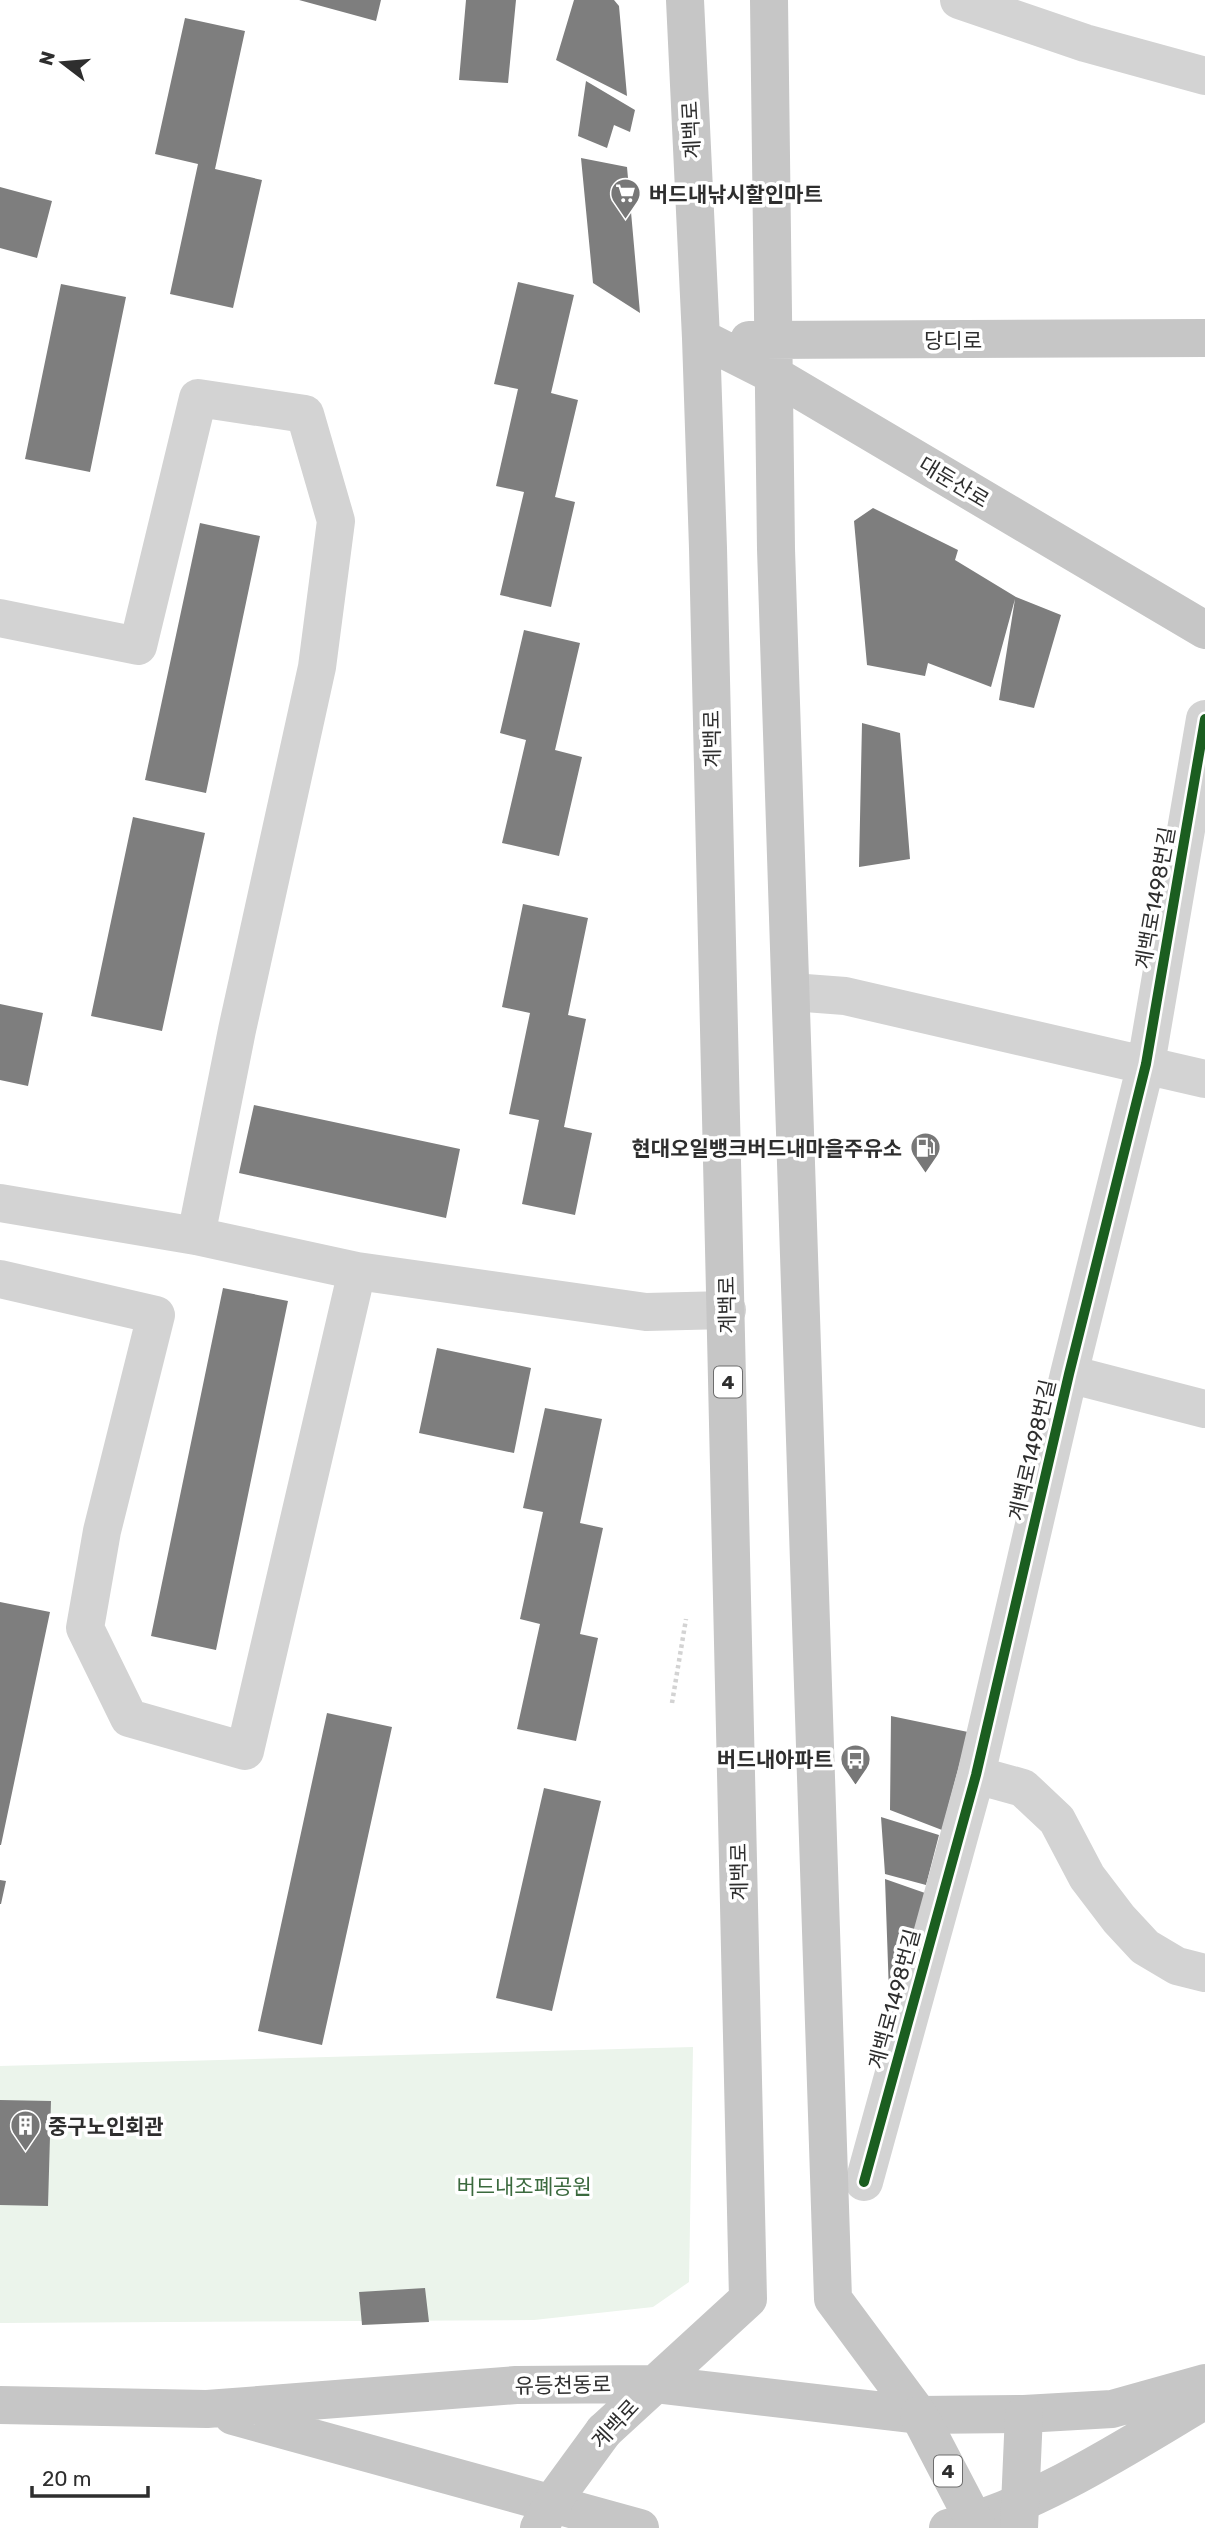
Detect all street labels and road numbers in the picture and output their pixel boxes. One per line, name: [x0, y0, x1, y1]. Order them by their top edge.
street label: 계백로: [677, 100, 705, 160]
street label: 당디로: [924, 328, 982, 353]
street label: 대둔산로: [914, 451, 994, 513]
street label: 계백로: [699, 710, 725, 768]
street label: 계백로1498번길: [1130, 825, 1180, 971]
street label: 계백로: [714, 1276, 740, 1334]
road number: 4: [714, 1366, 742, 1398]
street label: 계백로1498번길: [1004, 1377, 1060, 1523]
street label: 계백로: [726, 1843, 752, 1901]
street label: 계백로1498번길: [863, 1926, 925, 2072]
street label: 유등천동로: [514, 2372, 612, 2398]
street label: 계백로: [586, 2394, 644, 2454]
road number: 4: [934, 2456, 962, 2486]

